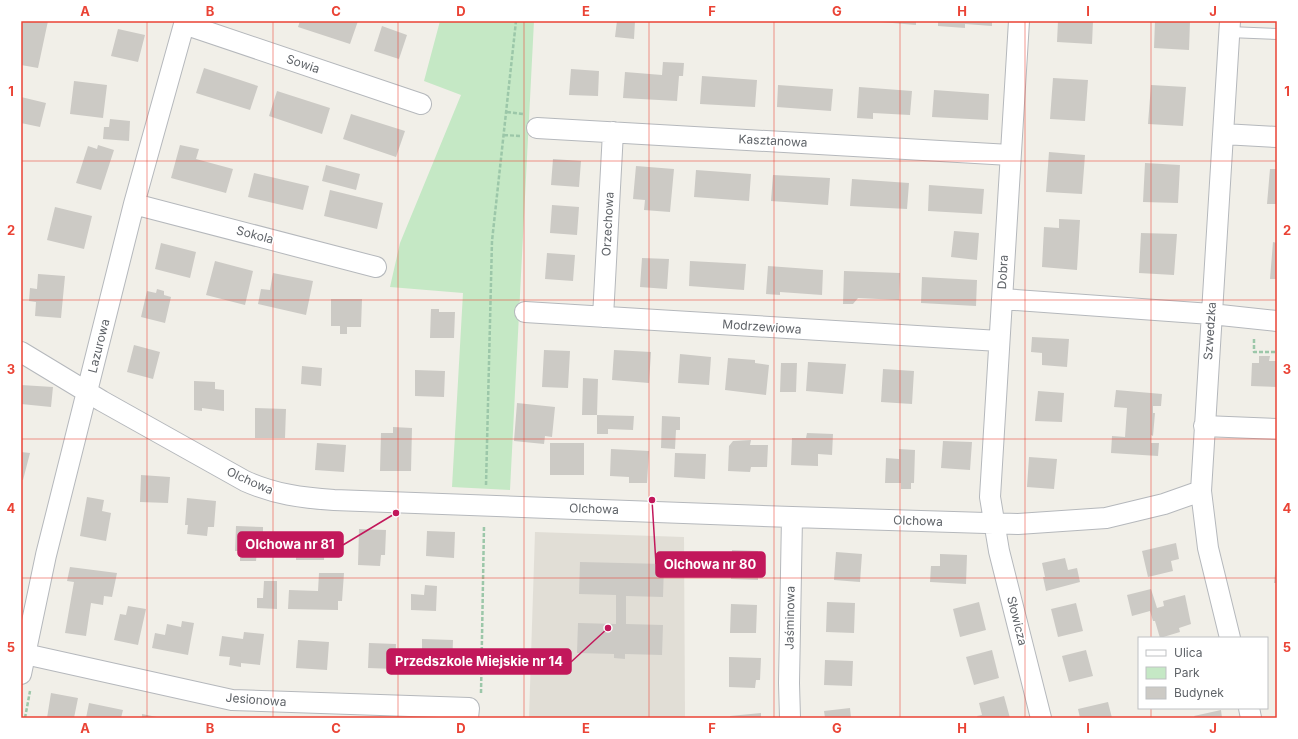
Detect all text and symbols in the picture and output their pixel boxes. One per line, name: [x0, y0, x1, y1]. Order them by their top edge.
text: A: [80, 3, 90, 19]
text: B: [206, 3, 215, 19]
text: C: [331, 3, 341, 19]
text: D: [456, 3, 466, 19]
text: E: [582, 3, 590, 19]
text: F: [708, 3, 716, 19]
text: G: [832, 3, 842, 19]
text: H: [957, 3, 967, 19]
text: I: [1086, 3, 1090, 19]
text: J: [1209, 3, 1217, 19]
street label: Sowia: [285, 51, 322, 76]
text: 1: [8, 83, 14, 99]
text: 1: [1284, 83, 1290, 99]
street label: Kasztanowa: [738, 131, 808, 150]
street label: Orzechowa: [598, 191, 617, 257]
text: 2: [7, 222, 15, 238]
street label: Sokola: [235, 222, 275, 247]
text: 2: [1283, 222, 1291, 238]
street label: Dobra: [994, 254, 1011, 290]
street label: Szwedzka: [1200, 301, 1219, 361]
street label: Modrzewiowa: [722, 316, 802, 337]
street label: Lazurowa: [85, 317, 112, 374]
text: 3: [7, 361, 15, 377]
text: 3: [1283, 361, 1291, 377]
street label: Olchowa: [225, 464, 276, 497]
text: 4: [7, 500, 16, 516]
street label: Olchowa: [569, 500, 619, 517]
text: 4: [1283, 500, 1292, 516]
street label: Olchowa: [893, 512, 943, 529]
callout: Olchowa nr 81: [238, 532, 343, 557]
text: Olchowa nr 81: [245, 536, 335, 552]
callout: Olchowa nr 80: [656, 552, 765, 577]
text: Olchowa nr 80: [664, 556, 756, 572]
street label: Jaśminowa: [781, 586, 798, 650]
street label: Słowicza: [1004, 595, 1031, 647]
legend: [1138, 637, 1268, 709]
text: 5: [7, 639, 15, 655]
text: 5: [1283, 639, 1291, 655]
text: Ulica: [1174, 645, 1202, 660]
callout: Przedszkole Miejskie nr 14: [387, 649, 571, 674]
text: Przedszkole Miejskie nr 14: [395, 653, 563, 669]
text: Park: [1174, 665, 1200, 680]
text: Budynek: [1174, 685, 1224, 700]
street label: Jesionowa: [225, 690, 287, 709]
text: A: [80, 720, 90, 736]
text: B: [206, 720, 215, 736]
text: C: [331, 720, 341, 736]
text: D: [456, 720, 466, 736]
text: E: [582, 720, 590, 736]
text: F: [708, 720, 716, 736]
text: G: [832, 720, 842, 736]
text: H: [957, 720, 967, 736]
text: I: [1086, 720, 1090, 736]
text: J: [1209, 720, 1217, 736]

